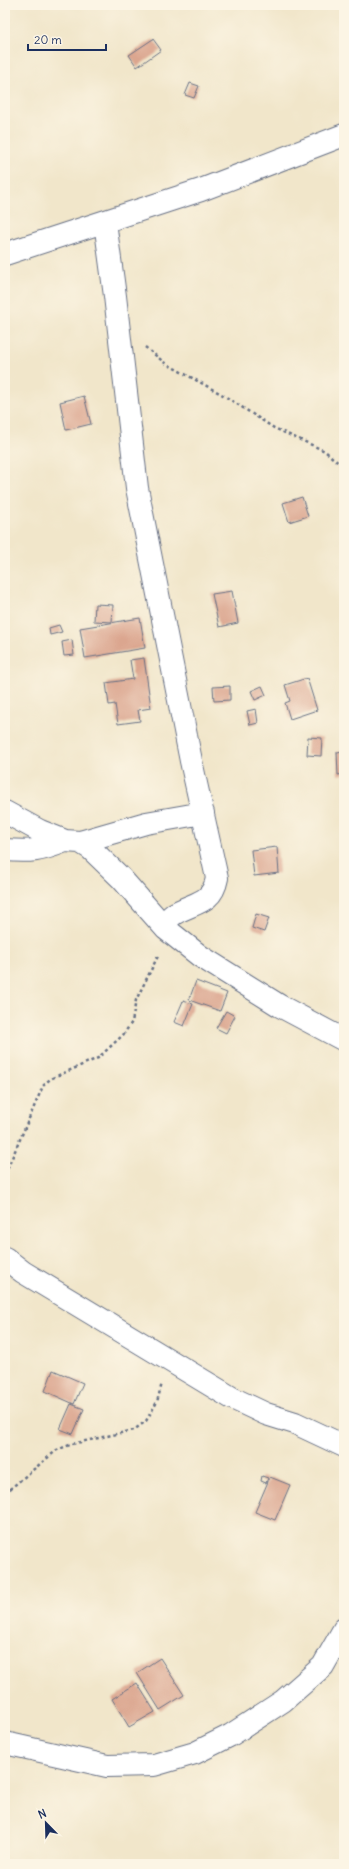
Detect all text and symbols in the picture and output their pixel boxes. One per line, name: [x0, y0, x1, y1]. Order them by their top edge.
scale bar: [28, 26, 106, 52]
text: 20 m: [34, 32, 62, 47]
north arrow: [26, 1803, 66, 1843]
text: N: [36, 1806, 48, 1822]

